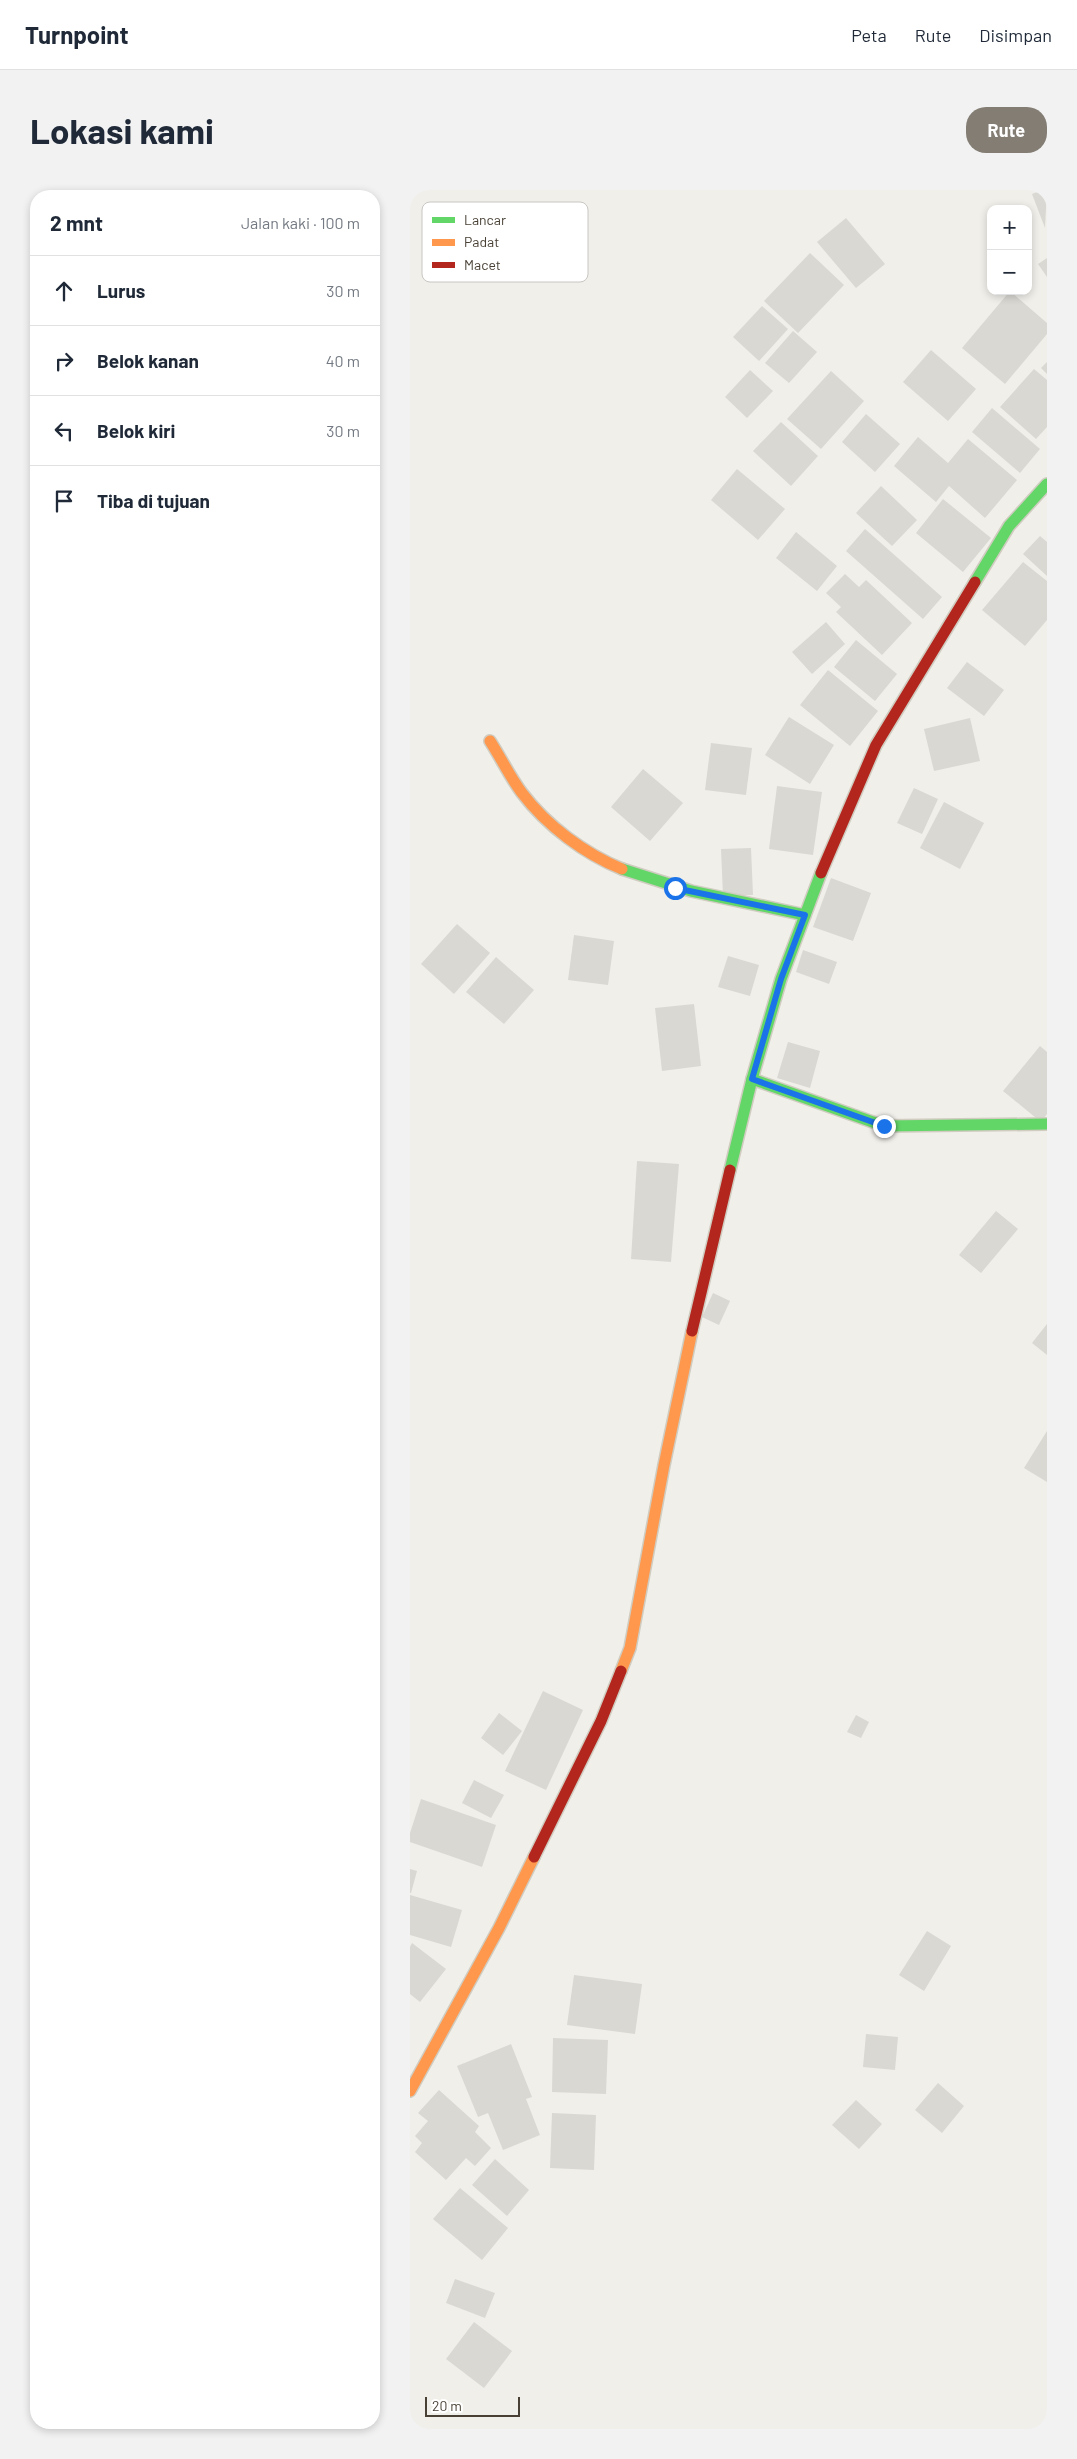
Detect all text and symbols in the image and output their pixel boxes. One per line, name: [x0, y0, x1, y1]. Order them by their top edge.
text: Turnpoint: [25, 20, 129, 49]
text: Peta: [851, 24, 887, 46]
text: Rute: [915, 24, 951, 46]
text: Disimpan: [979, 24, 1052, 46]
button: Rute: [966, 107, 1047, 153]
text: Lokasi kami: [30, 109, 214, 151]
legend: [422, 202, 588, 282]
map controls: [987, 205, 1032, 295]
button: +: [987, 205, 1032, 250]
text: 2 mnt: [50, 210, 103, 235]
text: Lancar: [464, 211, 506, 228]
text: Jalan kaki · 100 m: [241, 213, 360, 232]
text: Padat: [464, 233, 499, 250]
button: −: [987, 250, 1032, 295]
text: Macet: [464, 256, 501, 273]
icon: ahead: [50, 277, 78, 305]
text: Lurus: [97, 279, 145, 302]
text: 30 m: [326, 281, 360, 300]
icon: right: [50, 347, 78, 375]
text: Belok kanan: [97, 349, 199, 372]
text: 40 m: [326, 351, 360, 370]
icon: left: [50, 417, 78, 445]
text: Belok kiri: [97, 419, 175, 442]
text: 30 m: [326, 421, 360, 440]
icon: arrive: [50, 487, 78, 515]
text: Tiba di tujuan: [97, 489, 210, 512]
route start: [664, 877, 687, 900]
route end: [873, 1115, 896, 1138]
scale bar: [425, 2394, 520, 2417]
text: 20 m: [432, 2397, 462, 2414]

